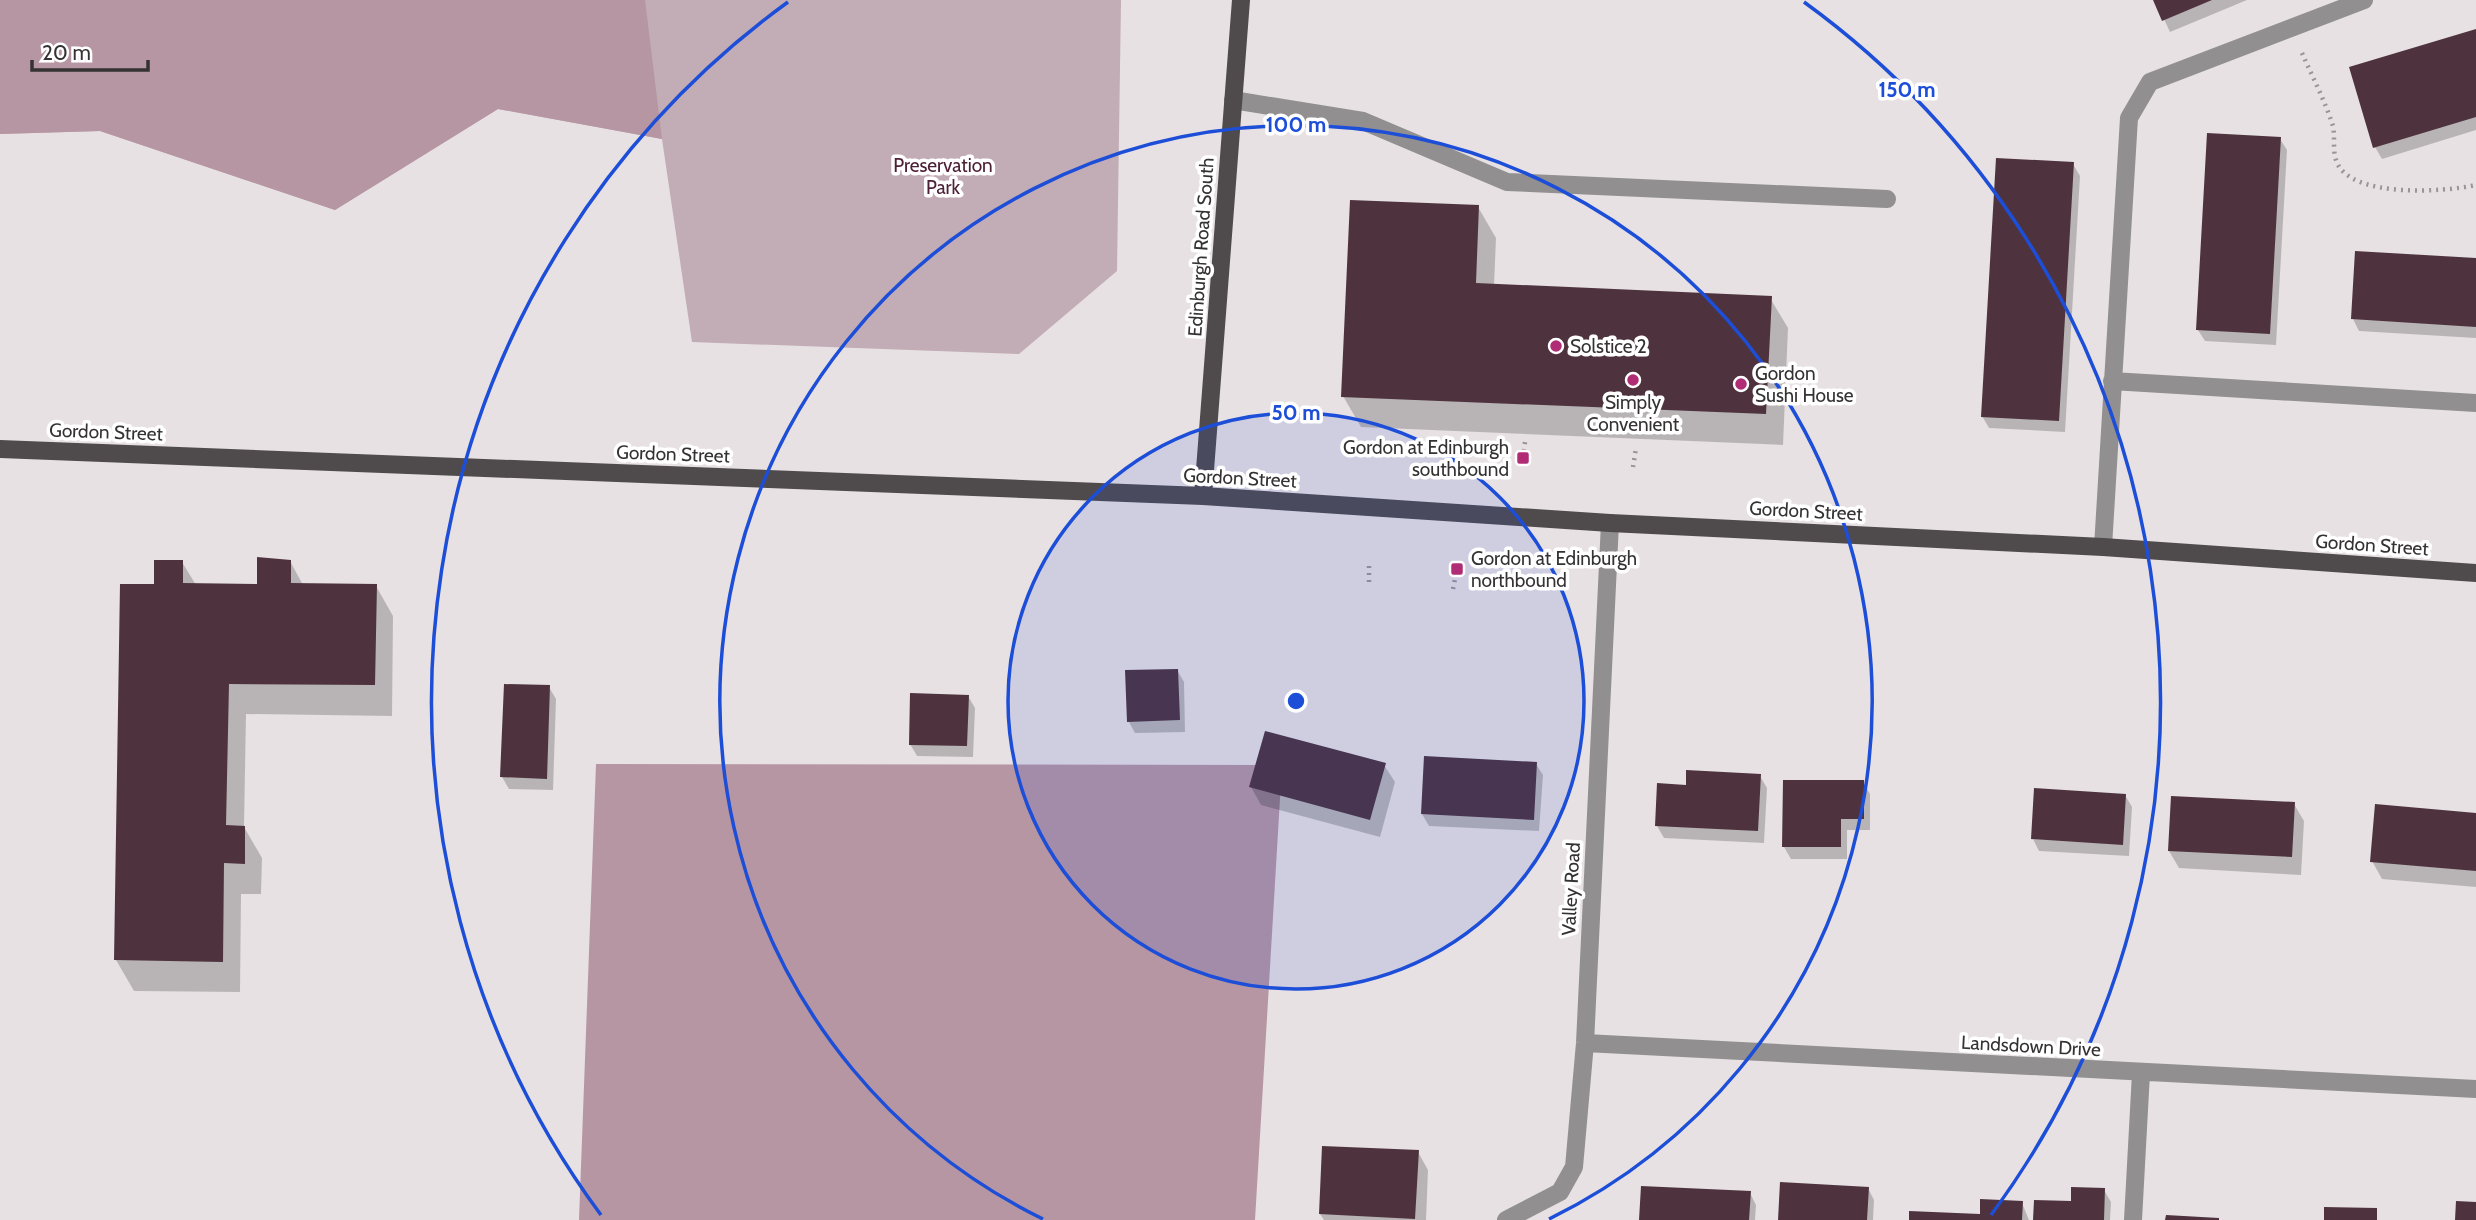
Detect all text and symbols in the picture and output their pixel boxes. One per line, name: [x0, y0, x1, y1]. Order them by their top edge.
scale bar: [32, 28, 147, 72]
text: 20 m: [42, 40, 91, 65]
text: 150 m: [1879, 77, 1935, 102]
text: 100 m: [1266, 112, 1326, 137]
park label: Preservation Park: [893, 154, 993, 199]
street label: Edinburgh Road South: [1183, 157, 1219, 337]
place label: Solstice 2: [1570, 335, 1647, 358]
marker: Solstice 2: [1548, 338, 1564, 354]
place label: Gordon Sushi House: [1755, 362, 1854, 407]
marker: Simply Convenient: [1625, 372, 1641, 388]
marker: Gordon Sushi House: [1733, 376, 1749, 392]
place label: Simply Convenient: [1587, 391, 1680, 436]
text: 50 m: [1271, 400, 1321, 425]
street label: Gordon Street: [49, 419, 164, 445]
place label: Gordon at Edinburgh southbound: [1343, 436, 1509, 481]
street label: Gordon Street: [616, 441, 731, 467]
marker: Gordon at Edinburgh southbound: [1515, 450, 1531, 466]
street label: Gordon Street: [1183, 464, 1298, 492]
street label: Gordon Street: [1749, 497, 1864, 525]
street label: Gordon Street: [2315, 530, 2430, 560]
place label: Gordon at Edinburgh northbound: [1471, 547, 1637, 592]
marker: Gordon at Edinburgh northbound: [1449, 561, 1465, 577]
centre of rings: [1284, 689, 1308, 713]
street label: Valley Road: [1557, 842, 1585, 936]
street label: Landsdown Drive: [1961, 1031, 2102, 1061]

